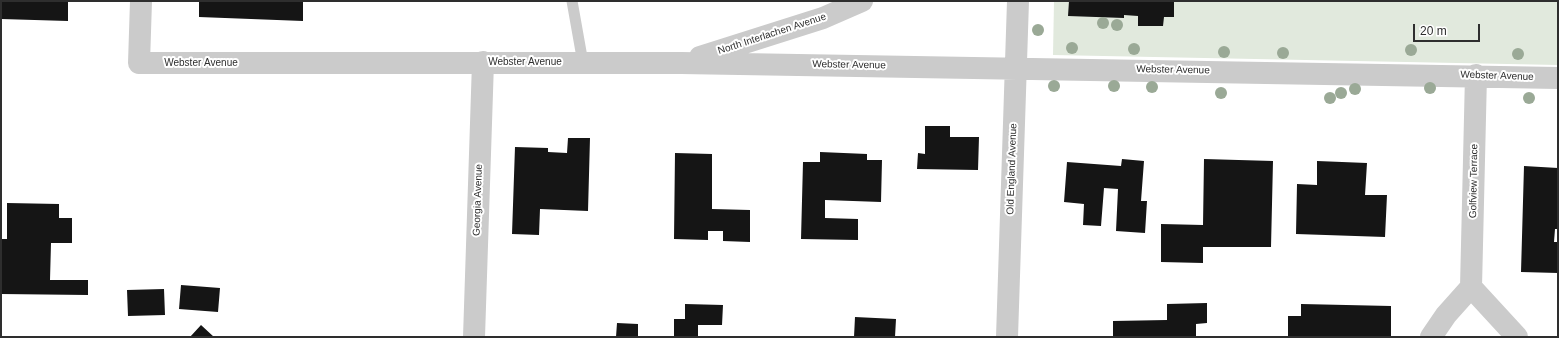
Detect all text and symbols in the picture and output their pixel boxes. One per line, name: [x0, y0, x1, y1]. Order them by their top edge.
street label: North Interlachen Avenue: [716, 11, 828, 57]
scale bar: [1415, 16, 1482, 42]
text: 20 m: [1420, 24, 1447, 38]
street label: Webster Avenue: [488, 56, 562, 68]
street label: Webster Avenue: [164, 57, 238, 69]
street label: Webster Avenue: [812, 58, 886, 72]
street label: Webster Avenue: [1136, 63, 1210, 77]
street label: Webster Avenue: [1460, 69, 1534, 83]
street label: Old England Avenue: [1004, 123, 1020, 215]
street label: Golfview Terrace: [1467, 144, 1481, 218]
street label: Georgia Avenue: [471, 164, 485, 236]

